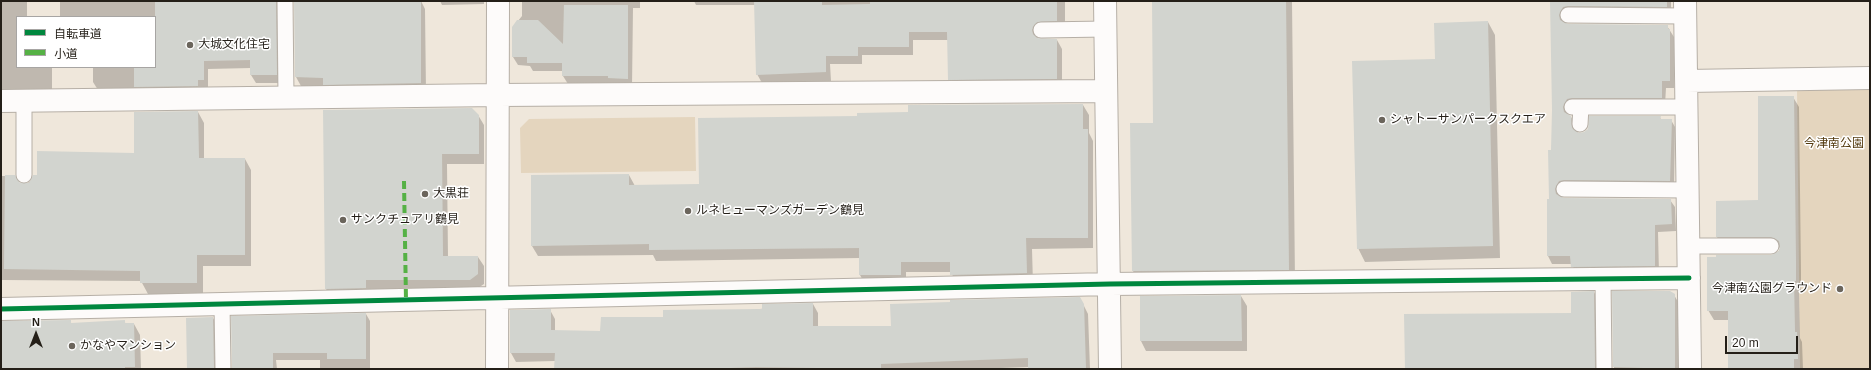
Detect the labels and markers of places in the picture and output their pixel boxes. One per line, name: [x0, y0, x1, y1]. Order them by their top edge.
place label: 大城文化住宅: [198, 38, 270, 52]
marker: 大城文化住宅: [185, 40, 195, 50]
place label: シャトーサンパークスクエア: [1390, 113, 1546, 127]
marker: シャトーサンパークスクエア: [1377, 115, 1387, 125]
place label: 大黒荘: [433, 187, 469, 201]
marker: 大黒荘: [420, 189, 430, 199]
place label: ルネヒューマンズガーデン鶴見: [696, 204, 864, 218]
marker: ルネヒューマンズガーデン鶴見: [683, 206, 693, 216]
place label: サンクチュアリ鶴見: [351, 213, 459, 227]
marker: サンクチュアリ鶴見: [338, 215, 348, 225]
place label: 今津南公園グラウンド: [1712, 282, 1832, 296]
marker: 今津南公園グラウンド: [1835, 284, 1845, 294]
place label: かなやマンション: [80, 339, 176, 353]
marker: かなやマンション: [67, 341, 77, 351]

